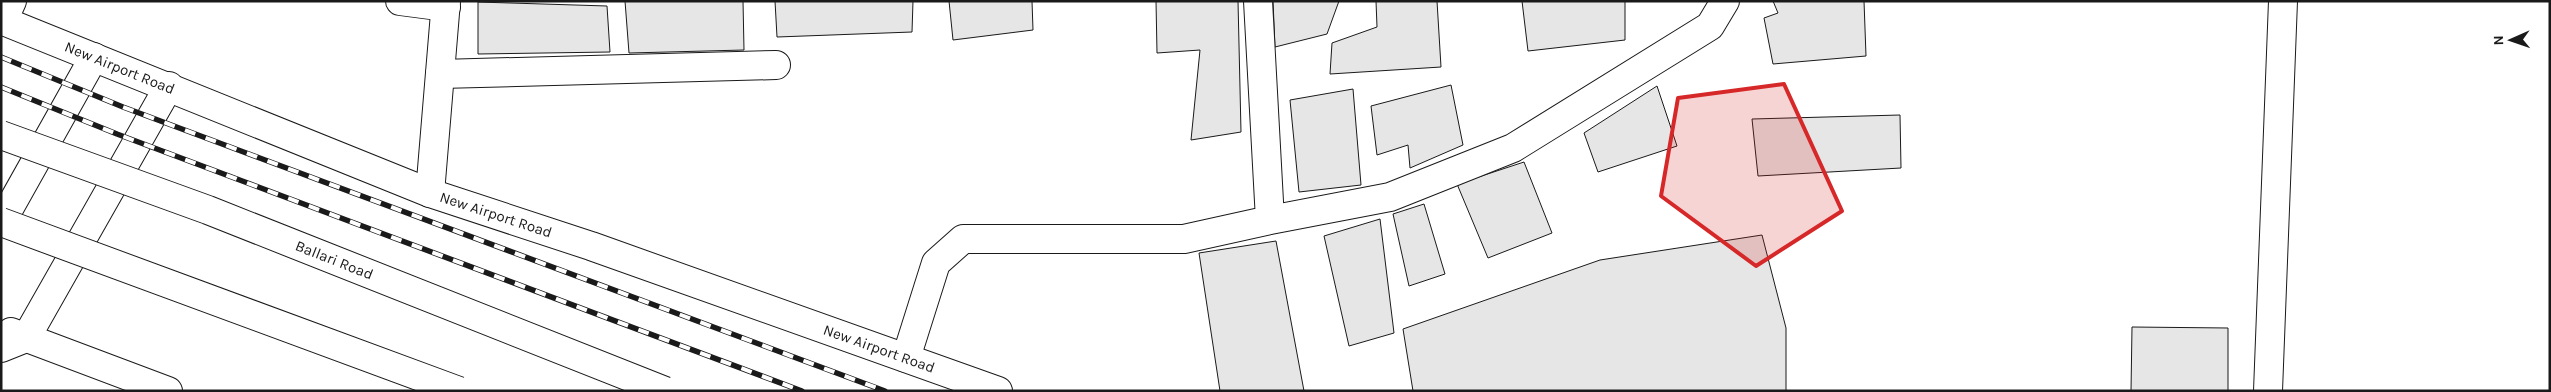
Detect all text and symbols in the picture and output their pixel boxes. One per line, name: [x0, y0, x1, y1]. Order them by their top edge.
north arrow: [2486, 15, 2536, 65]
text: N: [2490, 35, 2507, 46]
street label: New Airport Road: [62, 38, 177, 98]
street label: New Airport Road: [438, 188, 554, 242]
street label: Ballari Road: [293, 236, 376, 284]
street label: New Airport Road: [821, 321, 937, 377]

